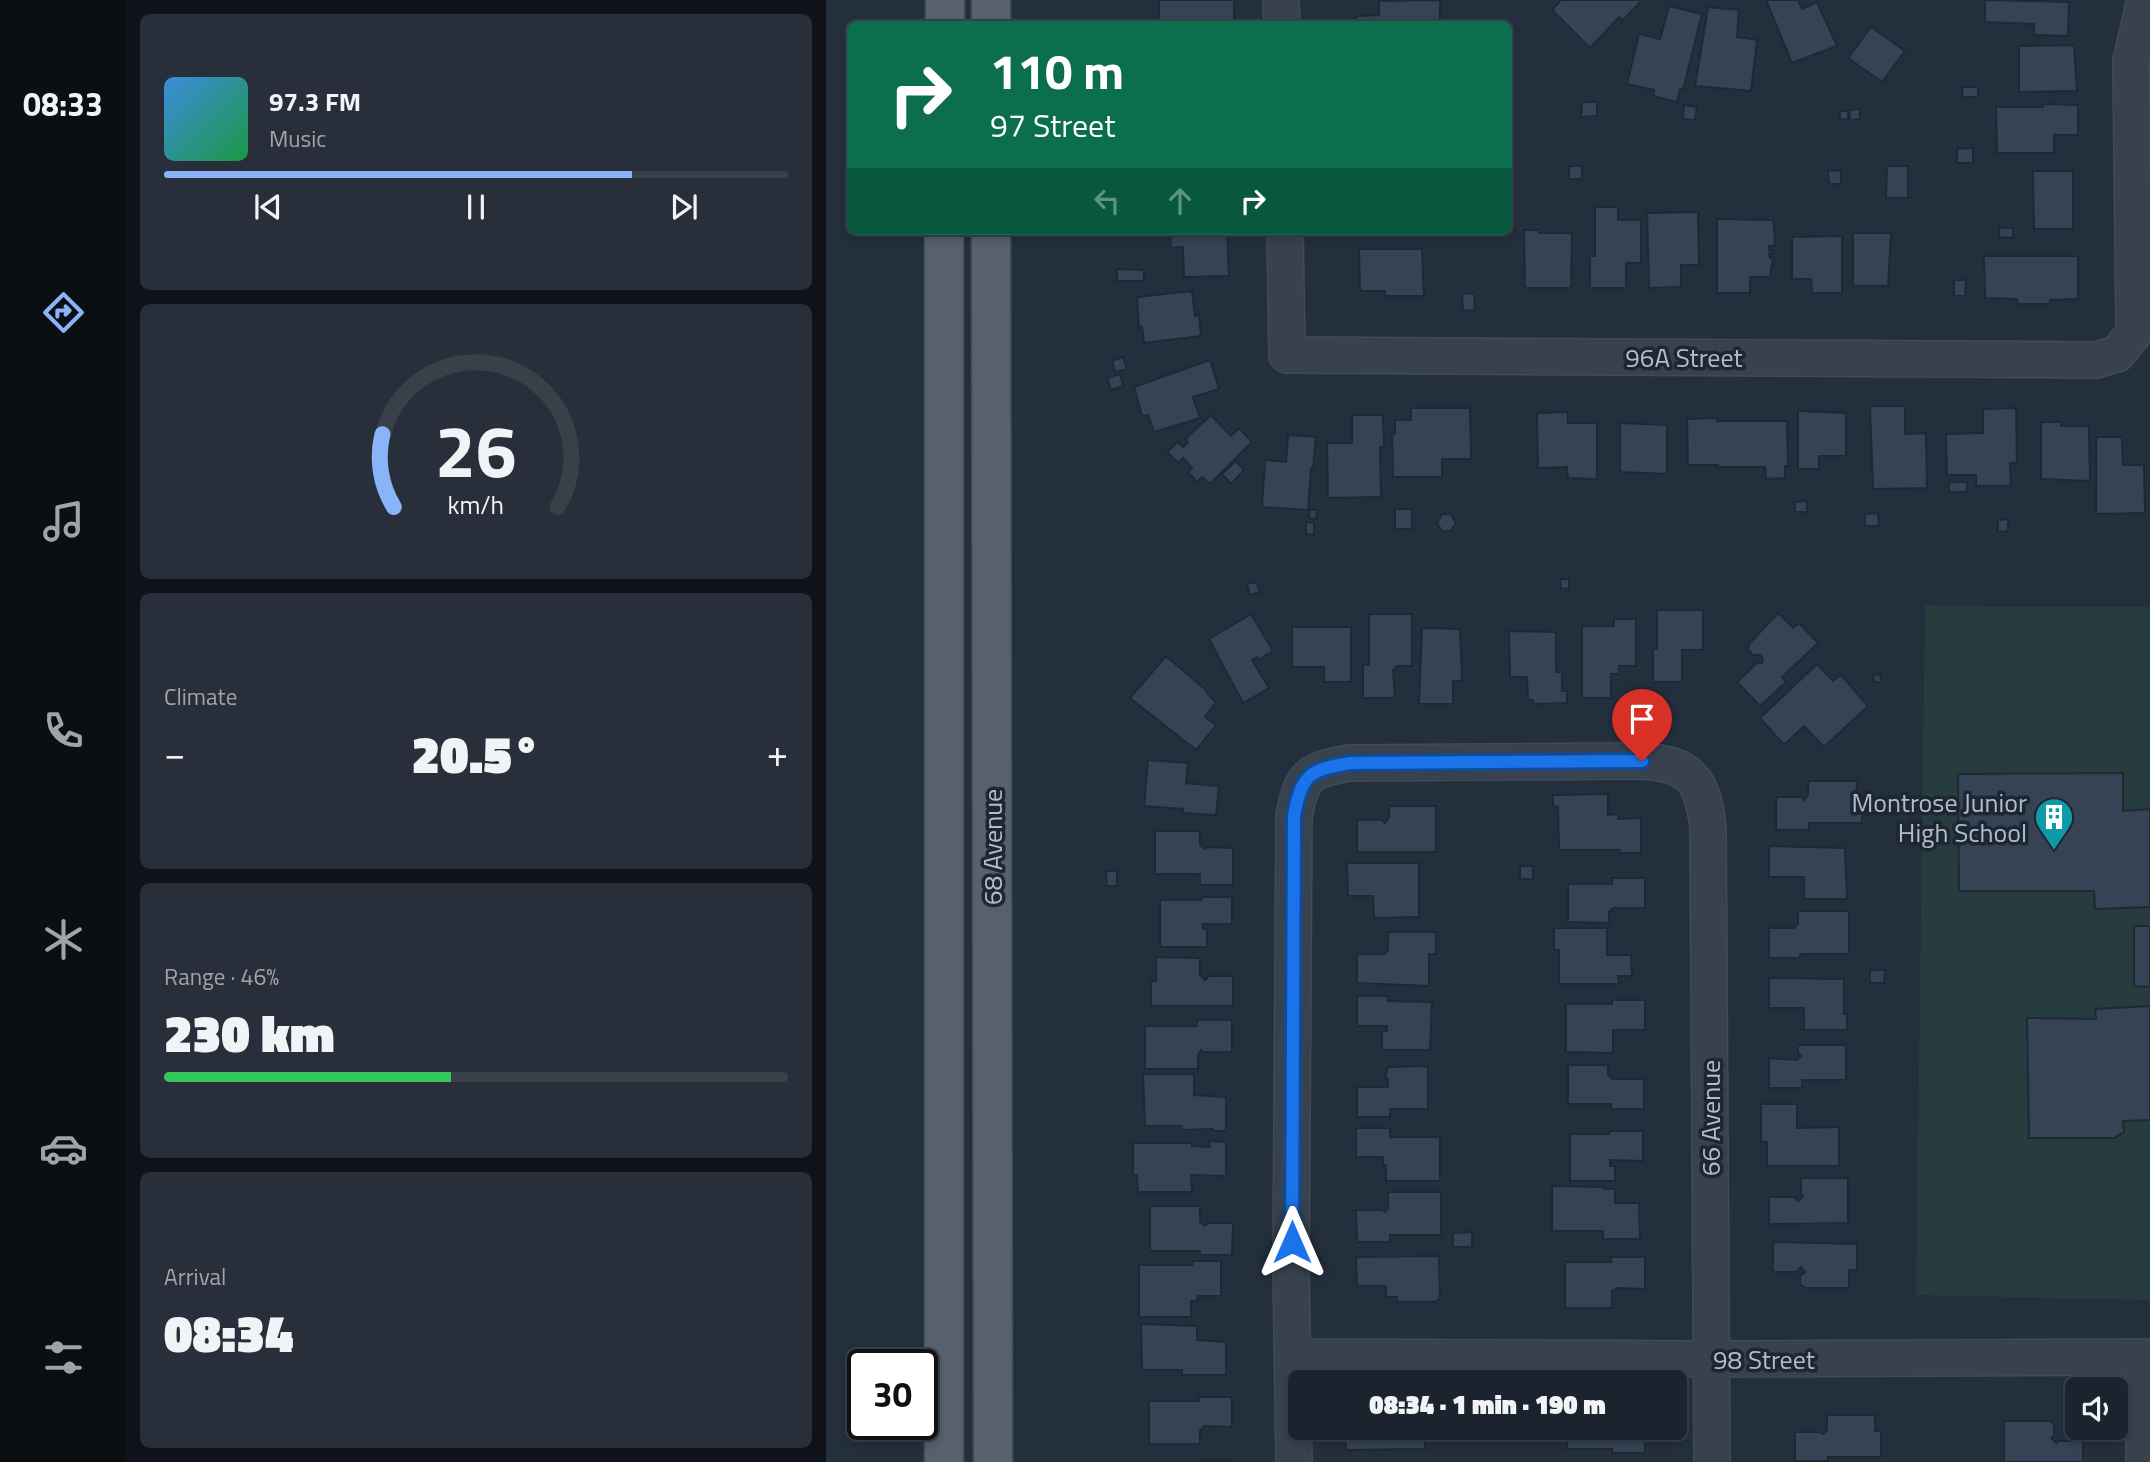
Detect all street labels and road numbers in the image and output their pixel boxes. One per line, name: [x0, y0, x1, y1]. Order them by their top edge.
street label: 96A Street: [1625, 338, 1743, 377]
street label: 68 Avenue: [973, 789, 1012, 905]
street label: 66 Avenue: [1691, 1060, 1730, 1176]
street label: 98 Street: [1713, 1340, 1815, 1379]

